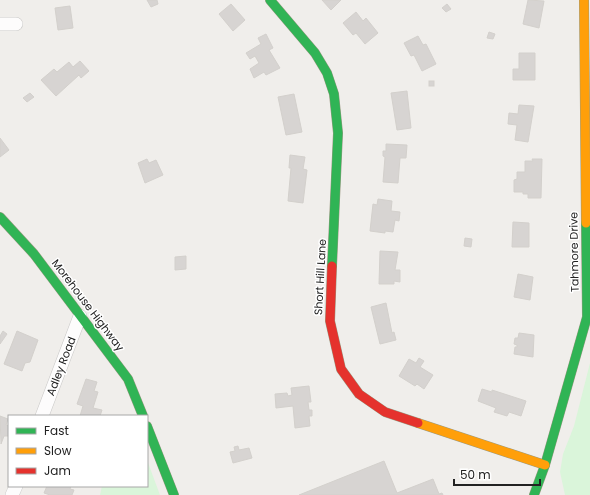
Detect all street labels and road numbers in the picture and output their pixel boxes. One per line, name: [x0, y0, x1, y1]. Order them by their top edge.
street label: Tahmore Drive: [565, 212, 583, 292]
street label: Short Hill Lane: [310, 238, 330, 316]
street label: Morehouse Highway: [48, 256, 128, 355]
street label: Adley Road: [42, 334, 80, 398]

